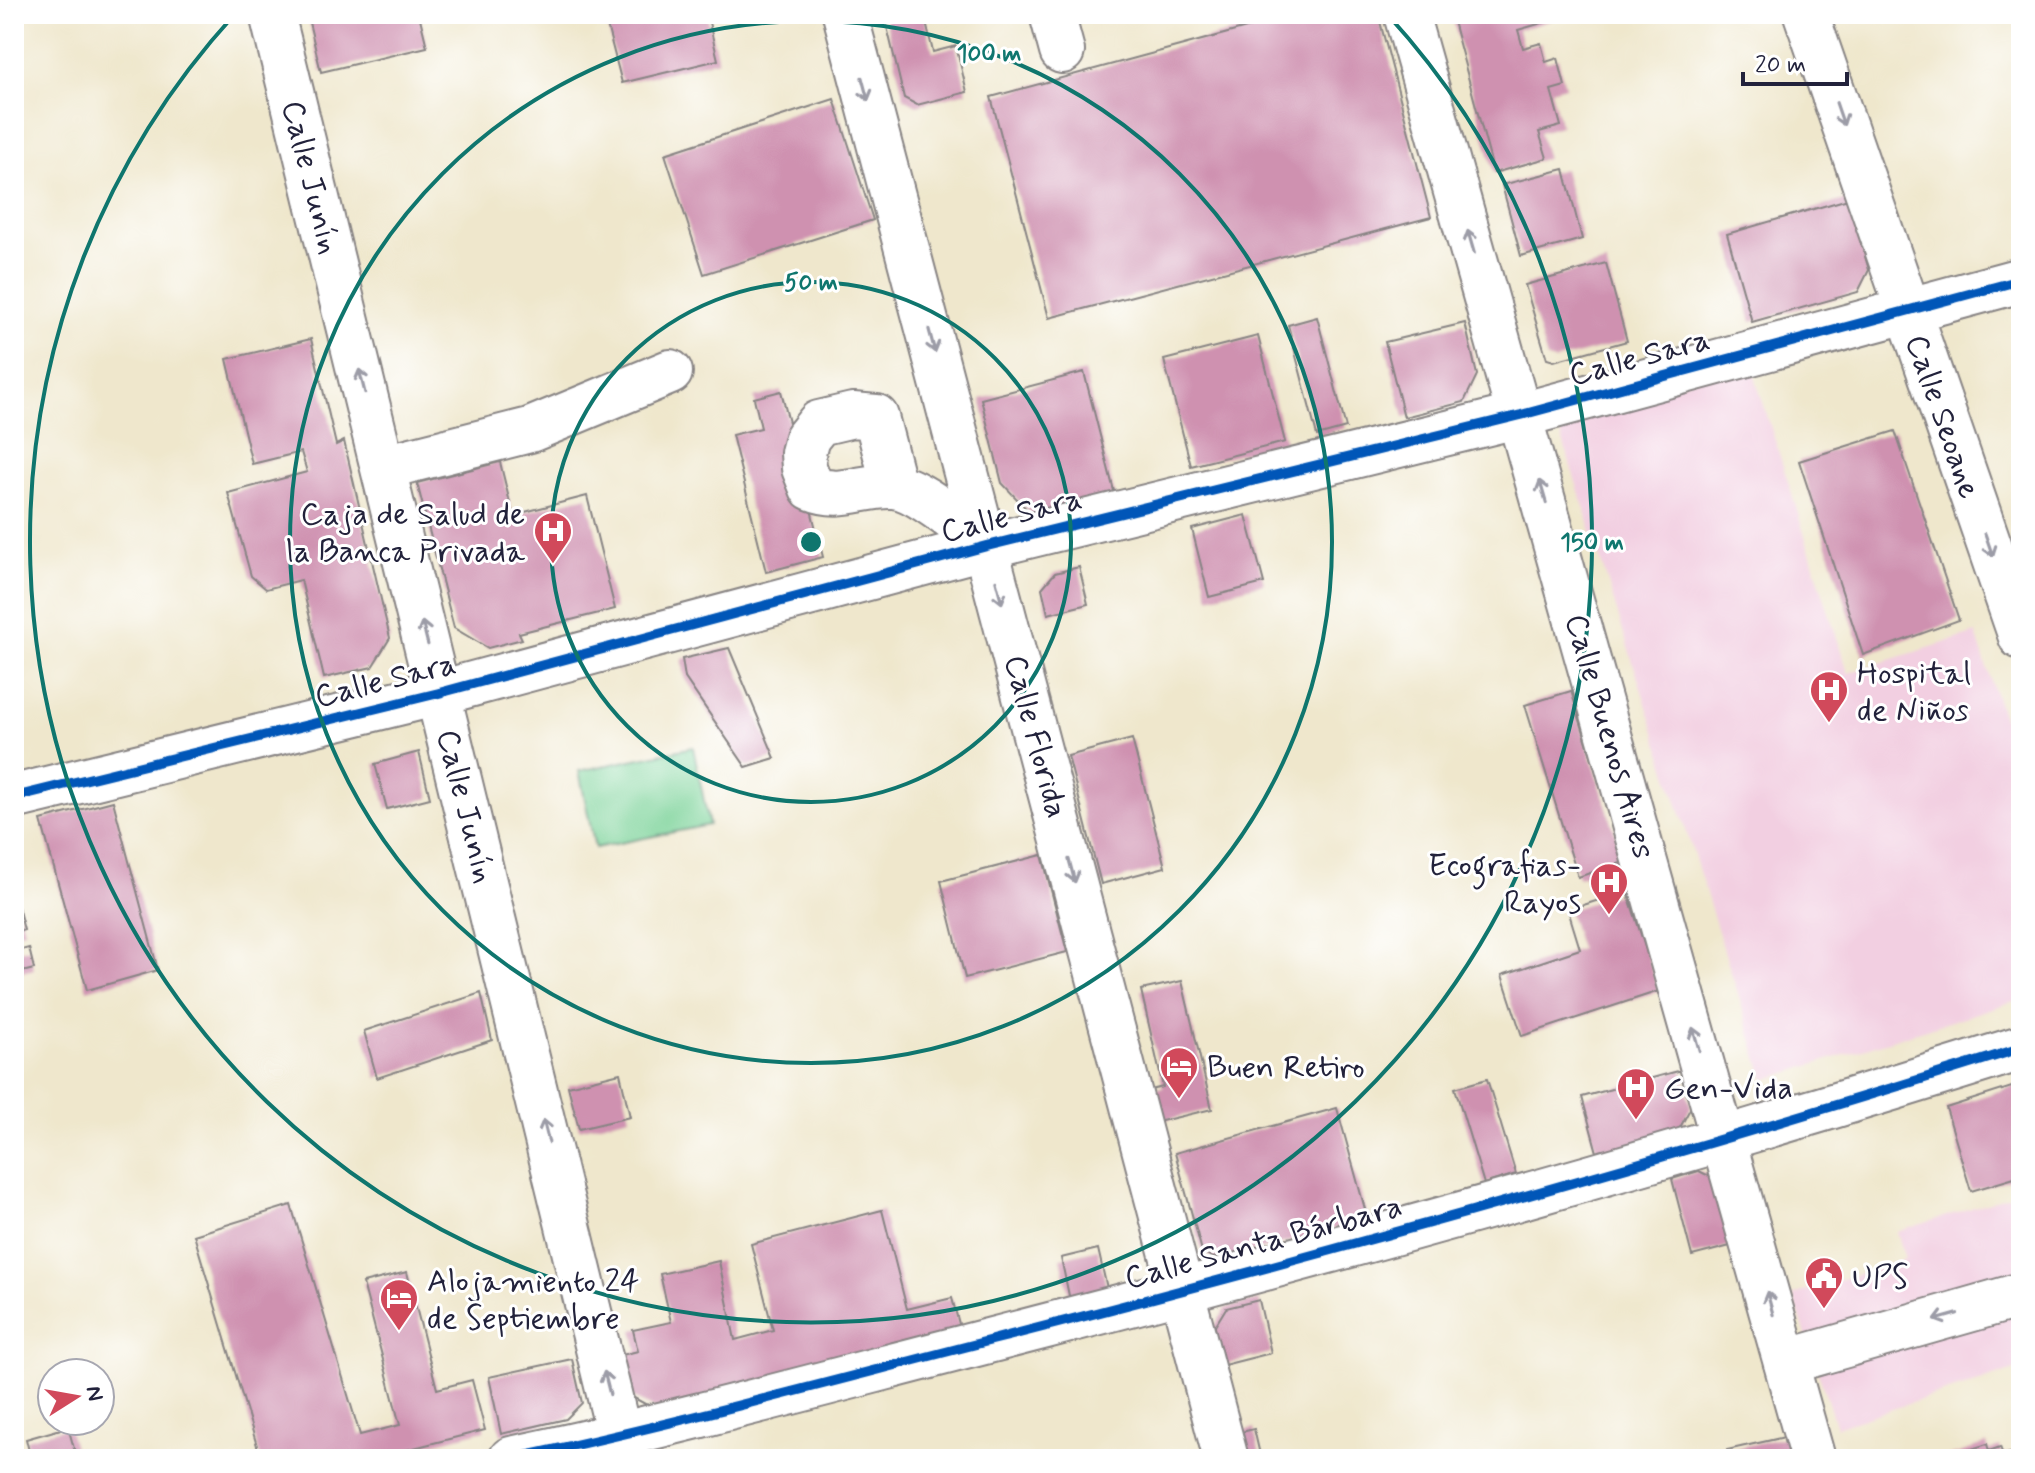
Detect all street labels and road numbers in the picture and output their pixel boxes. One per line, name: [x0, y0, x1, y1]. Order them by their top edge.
street label: Calle Junín: [271, 96, 349, 259]
street label: Calle Sara: [1564, 319, 1715, 397]
street label: Calle Seoane: [1894, 329, 1990, 504]
street label: Calle Sara: [937, 478, 1086, 554]
street label: Calle Buenos Aires: [1554, 609, 1664, 864]
street label: Calle Sara: [311, 643, 460, 719]
street label: Calle Florida: [993, 650, 1077, 823]
street label: Calle Junín: [426, 725, 504, 888]
street label: Calle Santa Bárbara: [1120, 1186, 1407, 1300]

